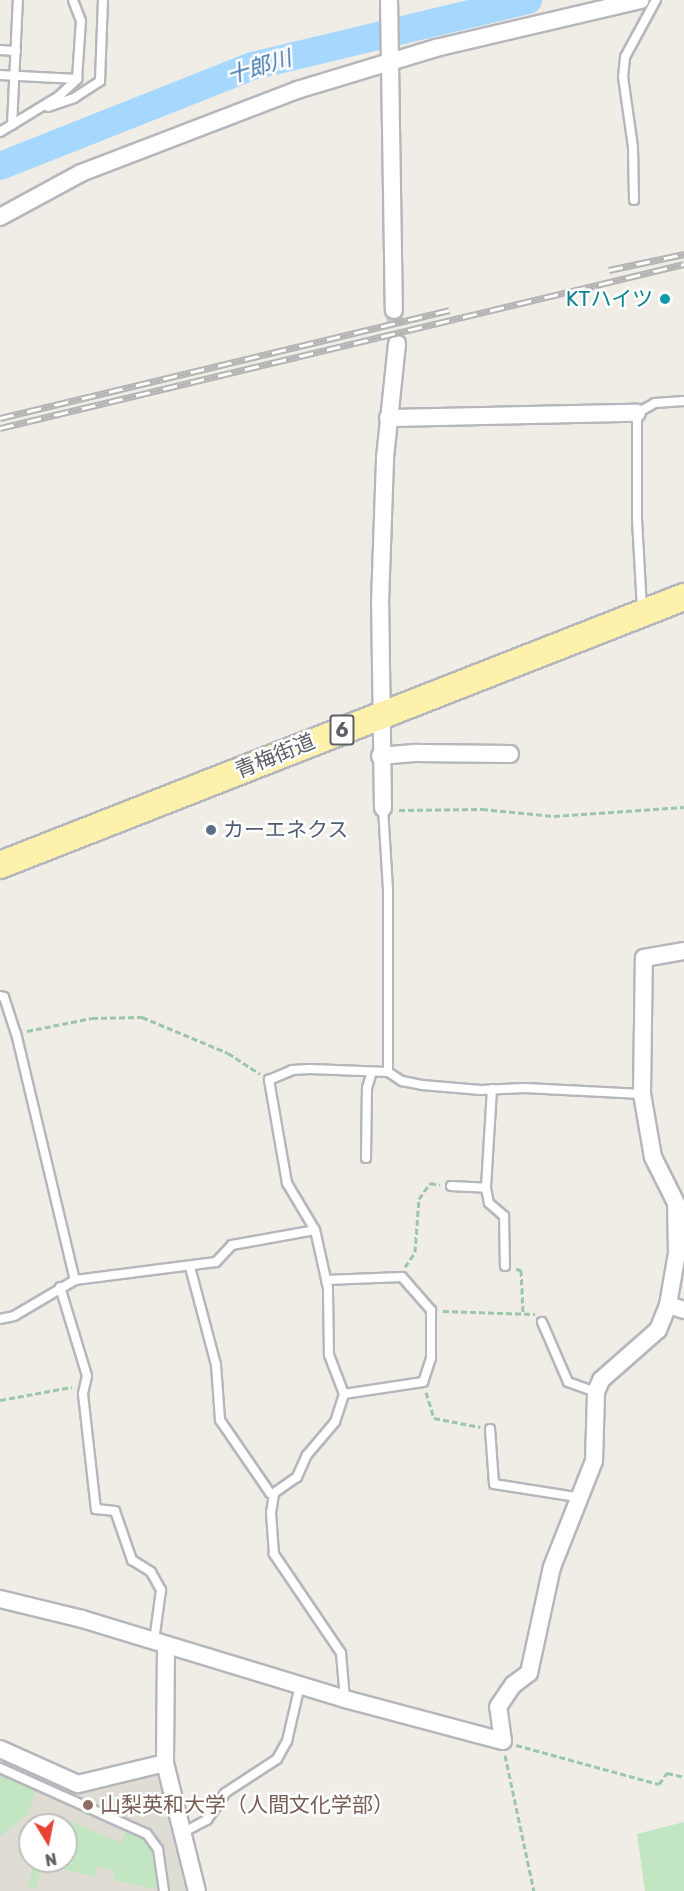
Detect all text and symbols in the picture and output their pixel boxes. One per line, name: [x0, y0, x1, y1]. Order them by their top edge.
water label: 十郎川: [224, 45, 294, 89]
place label: KTハイツ: [565, 286, 653, 312]
marker: KTハイツ: [658, 292, 672, 306]
road number: 6: [328, 713, 356, 747]
street label: 青梅街道: [231, 729, 319, 783]
place label: カーエネクス: [223, 817, 349, 843]
marker: カーエネクス: [204, 823, 218, 837]
place label: 山梨英和大学（人間文化学部）: [100, 1792, 394, 1818]
marker: 山梨英和大学（人間文化学部）: [81, 1798, 95, 1812]
north arrow: [18, 1813, 78, 1873]
text: N: [44, 1849, 58, 1870]

